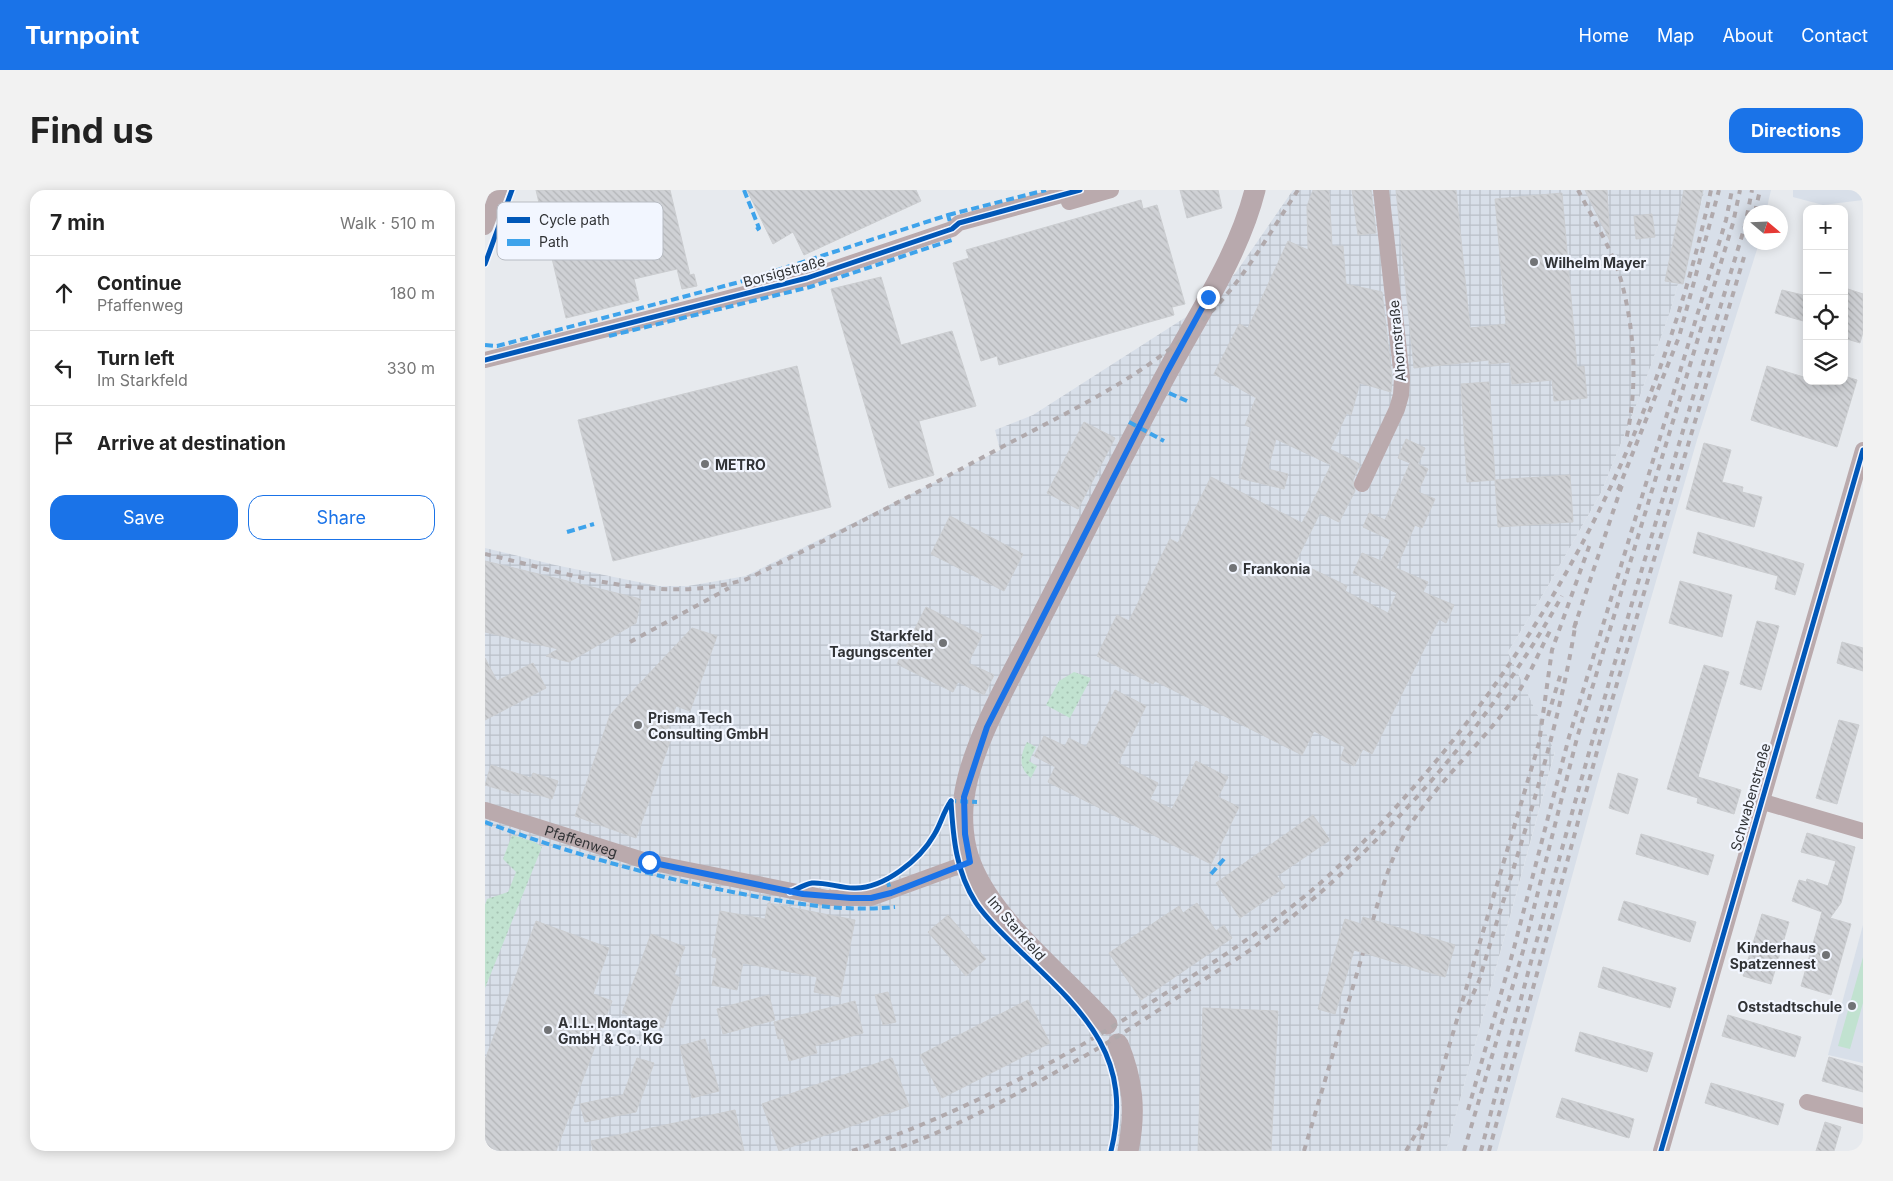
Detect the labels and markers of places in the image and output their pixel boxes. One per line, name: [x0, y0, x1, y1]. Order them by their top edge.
place label: Wilhelm Mayer: [1544, 254, 1647, 271]
marker: Wilhelm Mayer: [1528, 256, 1540, 268]
place label: METRO: [715, 456, 766, 473]
marker: METRO: [699, 458, 711, 470]
place label: Frankonia: [1243, 560, 1310, 577]
marker: Frankonia: [1227, 562, 1239, 574]
place label: Starkfeld Tagungscenter: [829, 627, 933, 660]
marker: Starkfeld Tagungscenter: [937, 637, 949, 649]
place label: Prisma Tech Consulting GmbH: [648, 709, 769, 742]
marker: Prisma Tech Consulting GmbH: [632, 719, 644, 731]
place label: Kinderhaus Spatzennest: [1730, 939, 1816, 972]
marker: Kinderhaus Spatzennest: [1820, 949, 1832, 961]
place label: Oststadtschule: [1737, 998, 1842, 1015]
marker: Oststadtschule: [1846, 1000, 1858, 1012]
place label: A.I.L. Montage GmbH & Co. KG: [558, 1014, 663, 1047]
marker: A.I.L. Montage GmbH & Co. KG: [542, 1024, 554, 1036]

